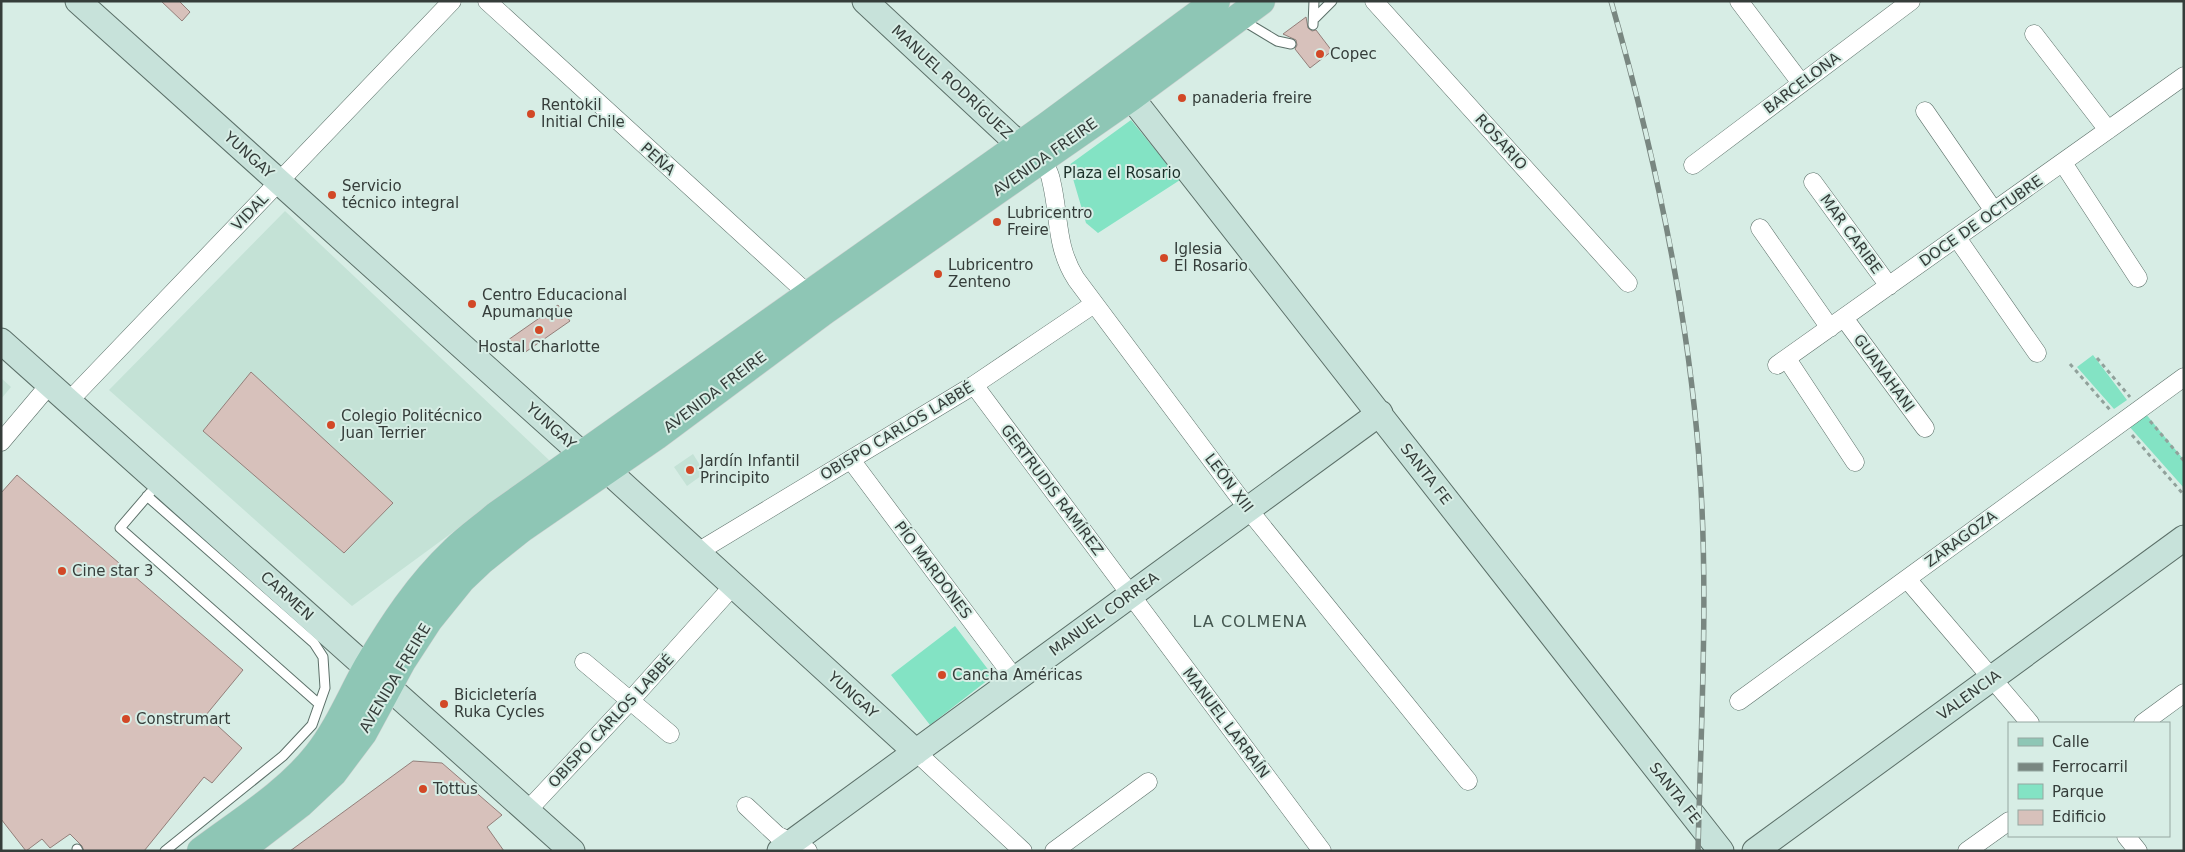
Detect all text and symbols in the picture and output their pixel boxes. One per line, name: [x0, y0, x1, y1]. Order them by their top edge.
street label: MANUEL RODRÍGUEZ: [888, 20, 1017, 143]
place label: Copec: [1330, 45, 1377, 63]
marker: Copec: [1314, 48, 1326, 60]
street label: BARCELONA: [1760, 48, 1844, 118]
place label: panaderia freire: [1192, 89, 1312, 107]
marker: panaderia freire: [1176, 92, 1188, 104]
place label: Rentokil Initial Chile: [541, 96, 625, 131]
marker: Rentokil Initial Chile: [525, 108, 537, 120]
street label: ROSARIO: [1471, 110, 1531, 174]
street label: AVENIDA FREIRE: [989, 114, 1101, 200]
street label: YUNGAY: [219, 127, 278, 183]
street label: PEÑA: [637, 138, 680, 180]
park label: Plaza el Rosario: [1063, 164, 1181, 182]
street label: DOCE DE OCTUBRE: [1916, 172, 2046, 270]
place label: Servicio técnico integral: [342, 177, 459, 212]
street label: VIDAL: [228, 189, 272, 234]
marker: Servicio técnico integral: [326, 189, 338, 201]
street label: MAR CARIBE: [1816, 191, 1886, 277]
place label: Lubricentro Freire: [1007, 204, 1092, 239]
marker: Lubricentro Freire: [991, 216, 1003, 228]
place label: Iglesia El Rosario: [1174, 240, 1248, 275]
marker: Iglesia El Rosario: [1158, 252, 1170, 264]
place label: Lubricentro Zenteno: [948, 256, 1033, 291]
marker: Lubricentro Zenteno: [932, 268, 944, 280]
place label: Centro Educacional Apumanque: [482, 286, 627, 321]
marker: Centro Educacional Apumanque: [466, 298, 478, 310]
marker: Hostal Charlotte: [533, 324, 545, 336]
street label: GUANAHANI: [1850, 331, 1918, 415]
place label: Hostal Charlotte: [478, 338, 600, 356]
street label: AVENIDA FREIRE: [660, 348, 770, 436]
street label: OBISPO CARLOS LABBÉ: [817, 377, 977, 484]
street label: YUNGAY: [521, 398, 580, 454]
place label: Colegio Politécnico Juan Terrier: [340, 407, 482, 442]
marker: Colegio Politécnico Juan Terrier: [325, 419, 337, 431]
street label: GERTRUDIS RAMÍREZ: [997, 421, 1108, 559]
street label: SANTA FE: [1397, 440, 1455, 508]
street label: LEÓN XIII: [1201, 449, 1258, 516]
place label: Jardín Infantil Principito: [699, 452, 800, 487]
marker: Jardín Infantil Principito: [684, 464, 696, 476]
street label: ZARAGOZA: [1922, 507, 2001, 571]
street label: PÍO MARDONES: [891, 517, 976, 622]
place label: Cine star 3: [72, 562, 154, 580]
marker: Cine star 3: [56, 565, 68, 577]
street label: CARMEN: [257, 568, 317, 624]
street label: MANUEL CORREA: [1046, 568, 1163, 660]
district label: LA COLMENA: [1193, 612, 1307, 631]
street label: AVENIDA FREIRE: [355, 620, 435, 736]
street label: OBISPO CARLOS LABBÉ: [544, 650, 678, 791]
street label: MANUEL LARRAÍN: [1179, 664, 1274, 782]
place label: Cancha Américas: [952, 666, 1083, 684]
street label: VALENCIA: [1934, 666, 2005, 724]
street label: YUNGAY: [823, 667, 882, 723]
marker: Cancha Américas: [936, 669, 948, 681]
place label: Bicicletería Ruka Cycles: [454, 686, 545, 721]
marker: Bicicletería Ruka Cycles: [438, 698, 450, 710]
place label: Construmart: [136, 710, 230, 728]
marker: Construmart: [120, 713, 132, 725]
legend: [2008, 722, 2170, 837]
text: Calle: [2052, 733, 2089, 751]
text: Ferrocarril: [2052, 758, 2128, 776]
street label: SANTA FE: [1646, 759, 1704, 827]
place label: Tottus: [432, 780, 478, 798]
marker: Tottus: [417, 783, 429, 795]
text: Parque: [2052, 783, 2104, 801]
text: Edificio: [2052, 808, 2106, 826]

